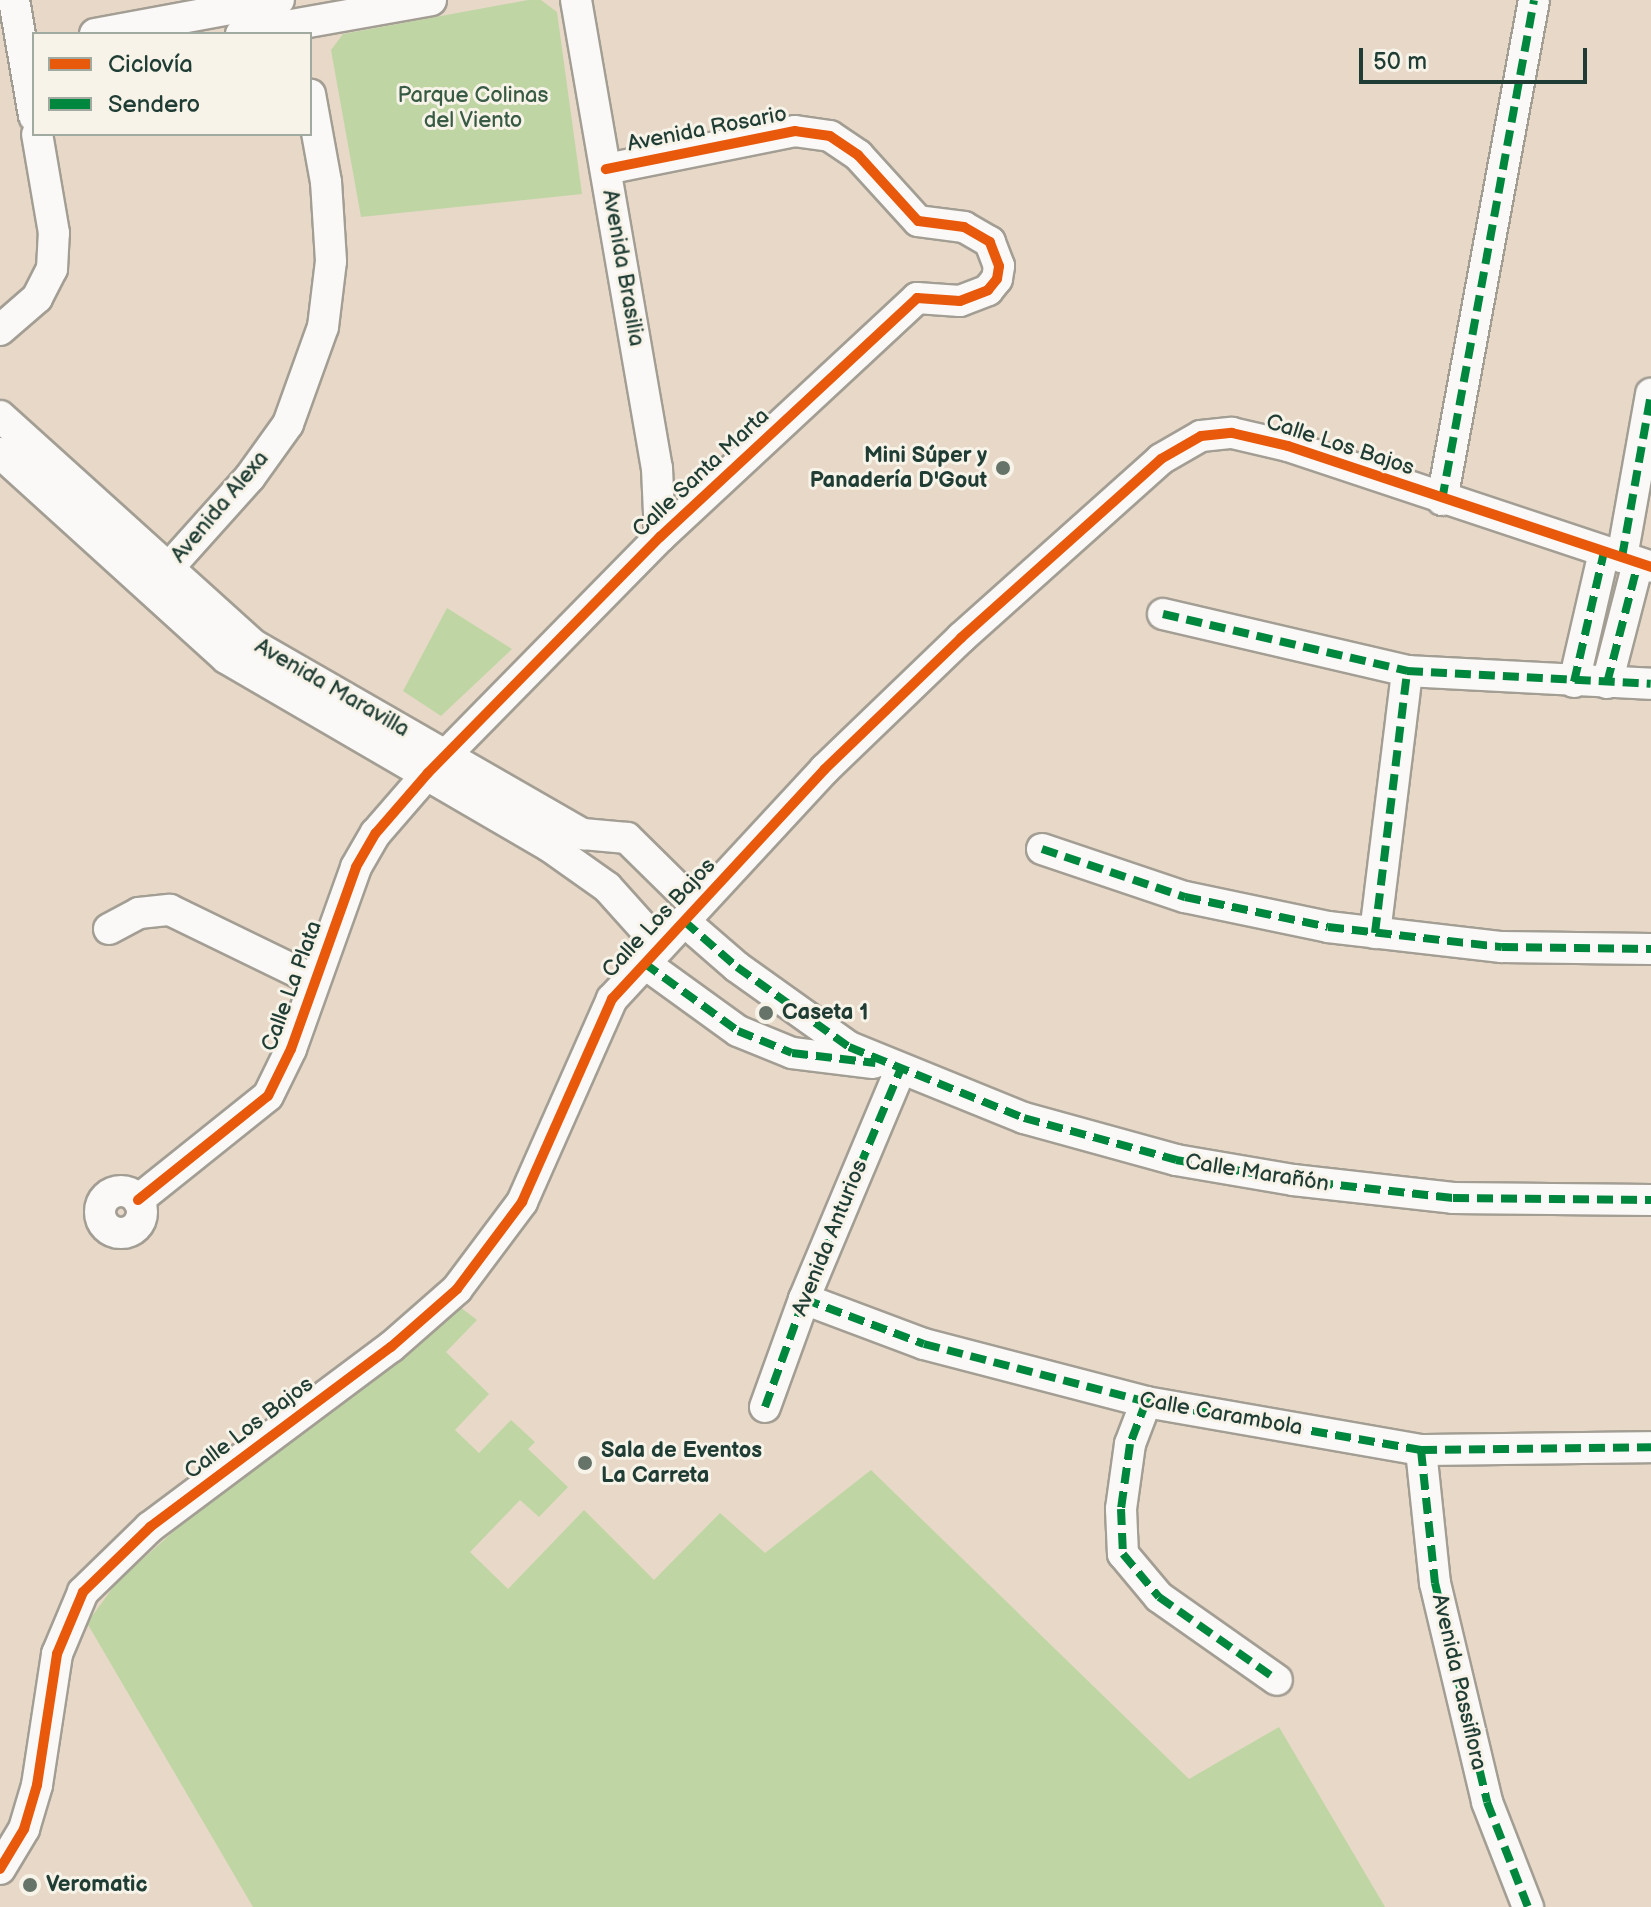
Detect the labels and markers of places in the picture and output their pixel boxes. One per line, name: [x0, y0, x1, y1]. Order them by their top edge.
place label: Mini Súper y Panadería D'Gout: [810, 442, 987, 494]
marker: Mini Súper y Panadería D'Gout: [994, 459, 1012, 477]
place label: Caseta 1: [782, 1000, 869, 1026]
marker: Caseta 1: [757, 1004, 775, 1022]
place label: Sala de Eventos La Carreta: [601, 1437, 762, 1488]
marker: Sala de Eventos La Carreta: [576, 1454, 594, 1472]
place label: Veromatic: [46, 1872, 147, 1898]
marker: Veromatic: [21, 1876, 39, 1894]

